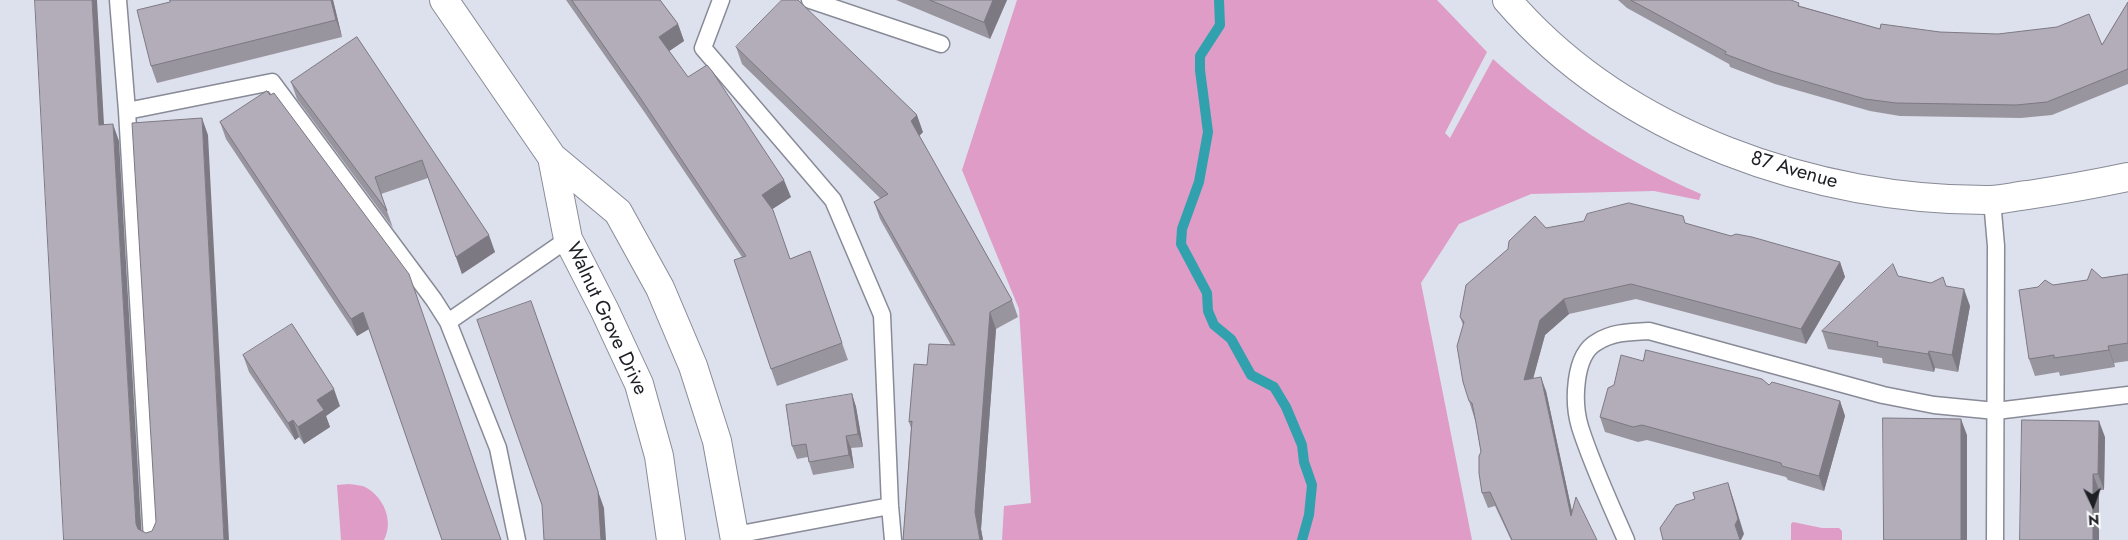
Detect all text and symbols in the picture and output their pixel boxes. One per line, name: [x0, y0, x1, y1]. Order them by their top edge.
street label: 87 Avenue: [1748, 147, 1840, 195]
street label: Walnut Grove Drive: [560, 239, 652, 399]
north arrow: [2068, 480, 2118, 530]
text: N: [2088, 510, 2100, 530]

